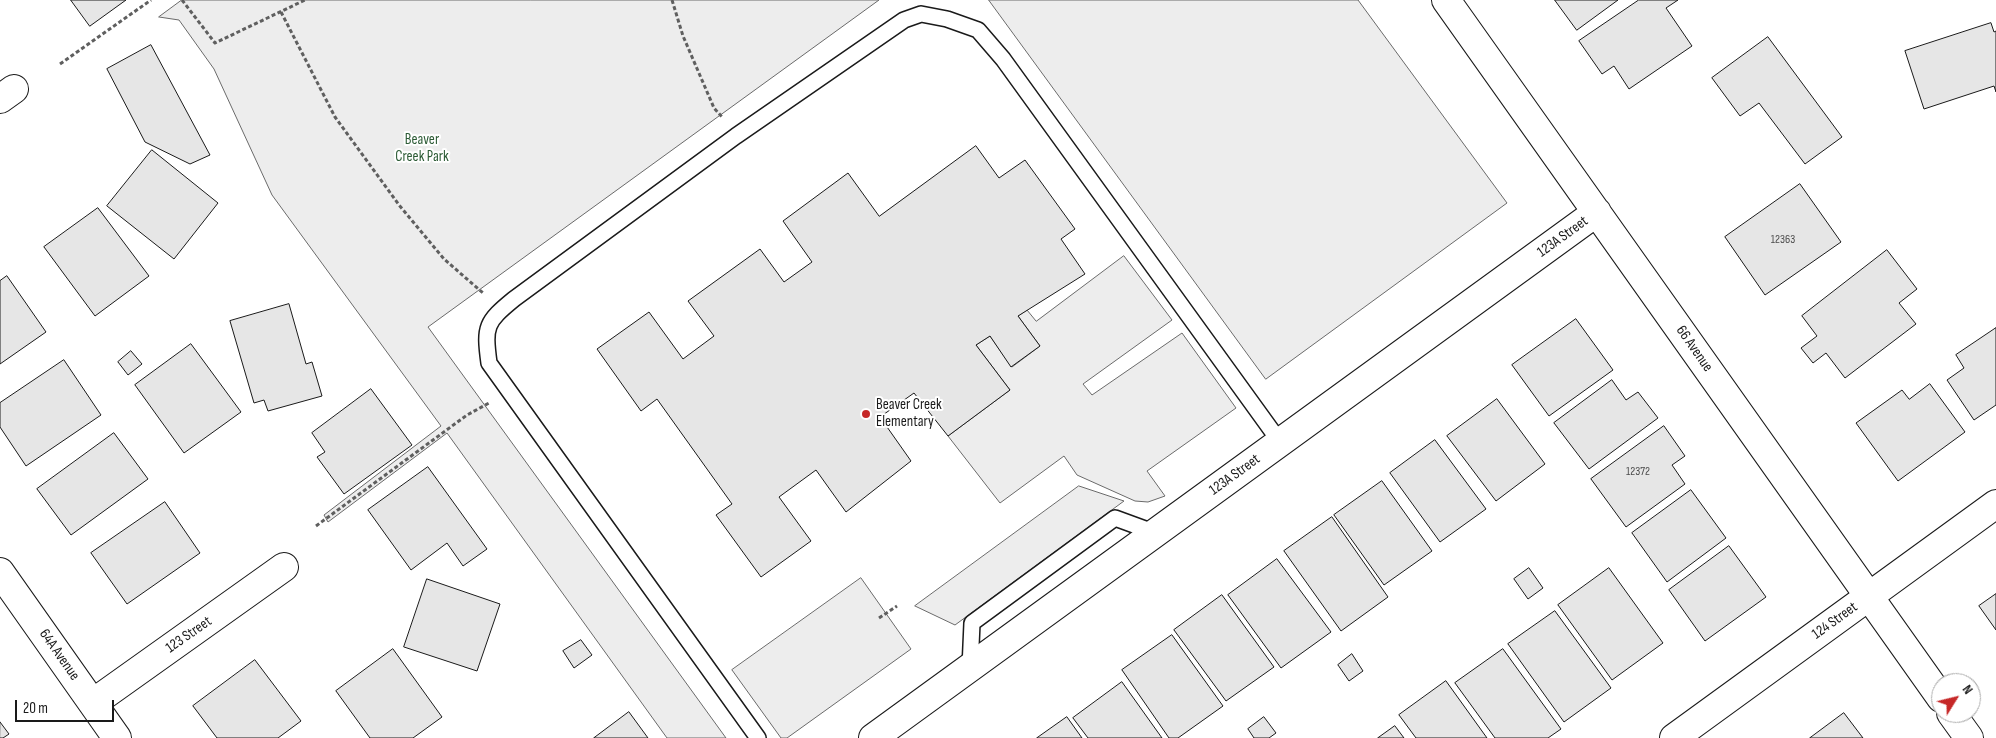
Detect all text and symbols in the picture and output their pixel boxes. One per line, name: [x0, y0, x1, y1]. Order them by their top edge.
park label: Beaver Creek Park: [395, 131, 449, 166]
street label: 123A Street: [1534, 213, 1592, 261]
house number: 12363: [1771, 233, 1795, 247]
street label: 66 Avenue: [1672, 322, 1716, 376]
place label: Beaver Creek Elementary: [876, 396, 942, 431]
marker: Beaver Creek Elementary: [860, 408, 872, 420]
street label: 123A Street: [1206, 451, 1264, 499]
house number: 12372: [1626, 465, 1650, 479]
street label: 124 Street: [1809, 598, 1861, 644]
street label: 123 Street: [163, 613, 215, 657]
street label: 64A Avenue: [35, 626, 83, 684]
north arrow: [1931, 673, 1981, 723]
text: N: [1959, 681, 1977, 697]
scale bar: [18, 690, 116, 722]
text: 20 m: [23, 699, 48, 718]

